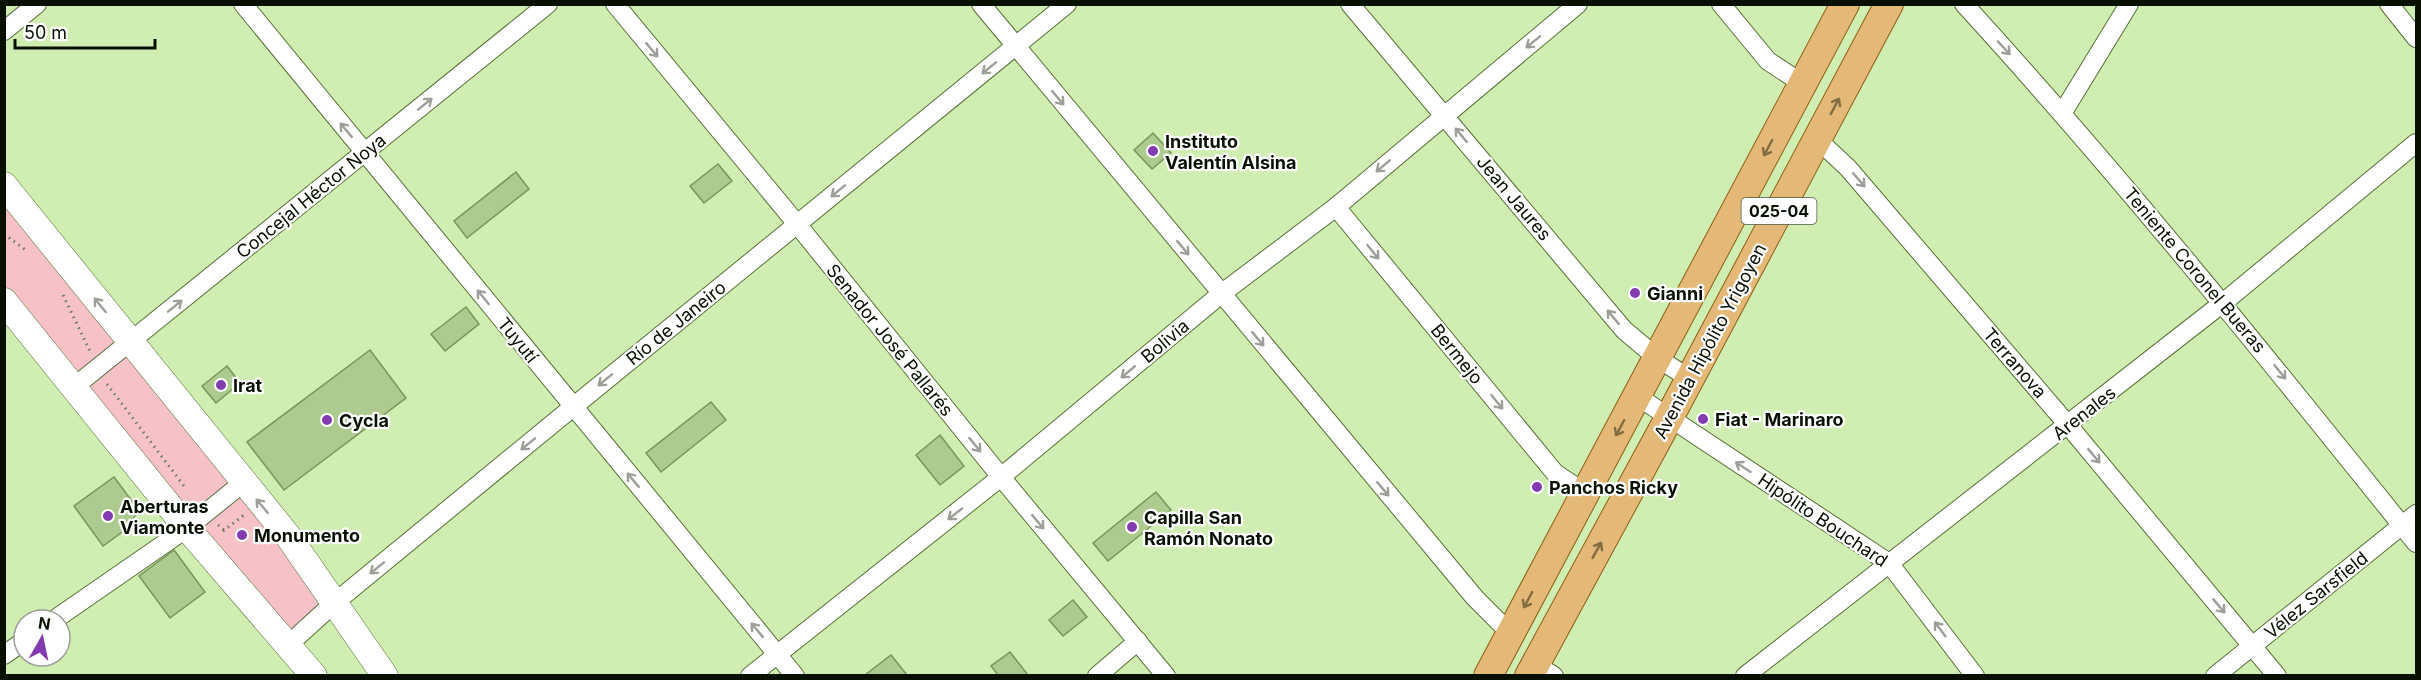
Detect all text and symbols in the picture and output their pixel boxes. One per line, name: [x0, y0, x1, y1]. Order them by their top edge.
scale bar: [15, 12, 154, 50]
text: 50 m: [24, 22, 67, 43]
one-way arrow: [1525, 35, 1541, 48]
one-way arrow: [1997, 40, 2011, 55]
one-way arrow: [646, 41, 659, 57]
one-way arrow: [982, 61, 997, 75]
one-way arrow: [1052, 90, 1065, 106]
one-way arrow: [416, 97, 432, 110]
one-way arrow: [1829, 98, 1841, 116]
one-way arrow: [340, 122, 353, 138]
one-way arrow: [1454, 128, 1468, 143]
street label: Concejal Héctor Noya: [232, 129, 390, 263]
place label: Instituto Valentín Alsina: [1165, 131, 1297, 173]
one-way arrow: [1762, 139, 1773, 157]
marker: Instituto Valentín Alsina: [1146, 144, 1160, 158]
street label: Jean Jaures: [1472, 151, 1556, 245]
one-way arrow: [1375, 160, 1391, 173]
one-way arrow: [1852, 172, 1866, 187]
street label: Teniente Coronel Bueras: [2120, 183, 2270, 357]
one-way arrow: [831, 184, 846, 198]
road number: 025-04: [1742, 198, 1816, 224]
one-way arrow: [1176, 240, 1190, 255]
street label: Avenida Hipólito Yrigoyen: [1650, 240, 1770, 442]
one-way arrow: [1366, 244, 1379, 260]
street label: Senador José Pallarés: [822, 260, 958, 420]
street label: Río de Janeiro: [622, 277, 730, 369]
place label: Gianni: [1647, 283, 1703, 304]
marker: Gianni: [1628, 286, 1642, 300]
one-way arrow: [476, 290, 490, 305]
one-way arrow: [93, 298, 106, 314]
one-way arrow: [167, 299, 182, 313]
one-way arrow: [1607, 309, 1620, 325]
street label: Tuyutí: [493, 313, 543, 367]
street label: Bolivia: [1137, 315, 1193, 367]
street label: Bermejo: [1427, 320, 1487, 388]
street label: Terranova: [1979, 324, 2051, 402]
one-way arrow: [1252, 331, 1265, 347]
one-way arrow: [2273, 364, 2286, 380]
one-way arrow: [1121, 365, 1136, 379]
one-way arrow: [597, 374, 613, 387]
place label: Irat: [233, 375, 263, 396]
marker: Irat: [214, 378, 228, 392]
street label: Arenales: [2048, 382, 2120, 444]
one-way arrow: [1490, 394, 1503, 410]
place label: Fiat - Marinaro: [1715, 409, 1844, 430]
place label: Cycla: [339, 410, 389, 431]
marker: Fiat - Marinaro: [1696, 412, 1710, 426]
marker: Cycla: [320, 413, 334, 427]
one-way arrow: [1614, 419, 1626, 436]
one-way arrow: [521, 437, 536, 451]
one-way arrow: [968, 437, 981, 453]
one-way arrow: [2088, 448, 2101, 464]
one-way arrow: [1735, 461, 1752, 473]
street label: Hipólito Bouchard: [1754, 469, 1892, 571]
one-way arrow: [626, 473, 640, 488]
place label: Panchos Ricky: [1549, 477, 1678, 498]
marker: Panchos Ricky: [1530, 480, 1544, 494]
one-way arrow: [1377, 481, 1390, 497]
place label: Aberturas Viamonte: [120, 496, 209, 538]
one-way arrow: [256, 498, 269, 514]
one-way arrow: [947, 507, 963, 520]
place label: Capilla San Ramón Nonato: [1144, 507, 1273, 549]
marker: Aberturas Viamonte: [101, 509, 115, 523]
one-way arrow: [1031, 514, 1045, 529]
marker: Capilla San Ramón Nonato: [1125, 520, 1139, 534]
place label: Monumento: [254, 525, 360, 546]
marker: Monumento: [235, 528, 249, 542]
one-way arrow: [1592, 542, 1603, 560]
street label: Vélez Sarsfield: [2260, 547, 2372, 643]
one-way arrow: [370, 561, 385, 575]
one-way arrow: [1522, 591, 1534, 608]
one-way arrow: [2213, 598, 2226, 614]
north arrow: [12, 608, 72, 668]
text: N: [37, 612, 52, 634]
one-way arrow: [1933, 621, 1946, 637]
one-way arrow: [751, 623, 764, 639]

